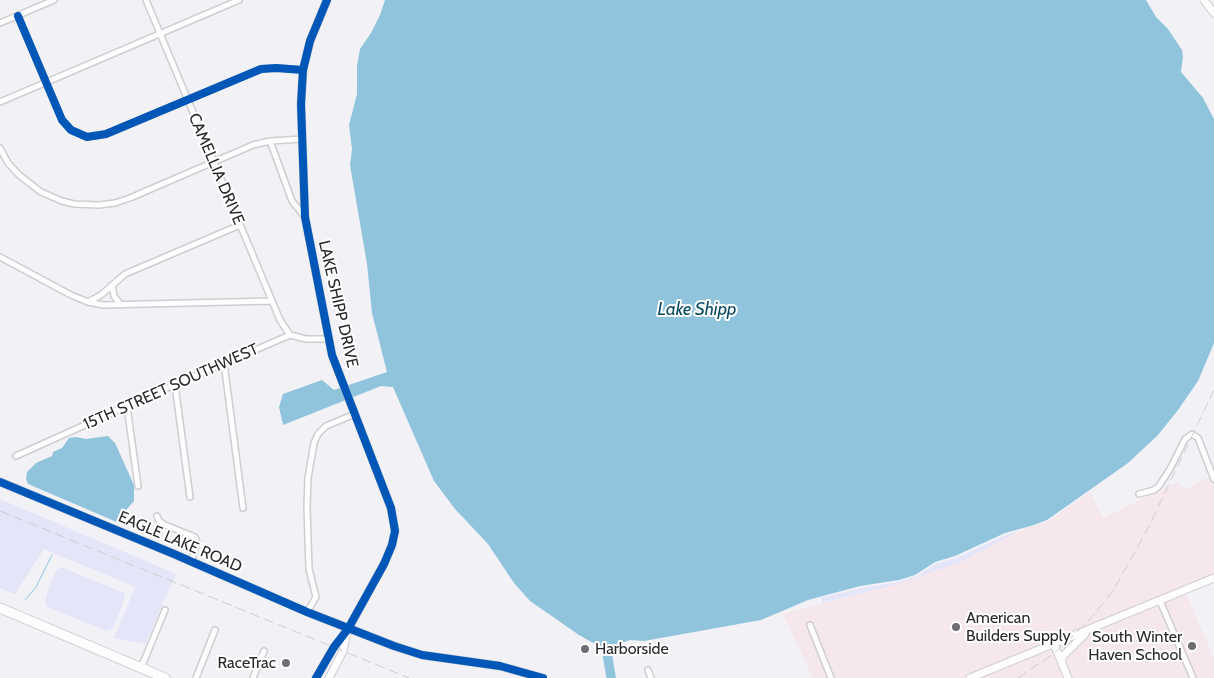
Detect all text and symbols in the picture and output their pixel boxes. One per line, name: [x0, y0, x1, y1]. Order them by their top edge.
street label: CAMELLIA DRIVE: [184, 110, 248, 228]
street label: LAKE SHIPP DRIVE: [314, 239, 362, 369]
water label: Lake Shipp: [658, 299, 736, 321]
street label: 15TH STREET SOUTHWEST: [80, 340, 262, 434]
street label: EAGLE LAKE ROAD: [115, 507, 245, 577]
place label: American Builders Supply: [966, 608, 1070, 646]
marker: American Builders Supply: [950, 621, 962, 633]
place label: South Winter Haven School: [1088, 627, 1182, 665]
place label: Harborside: [595, 639, 669, 659]
marker: South Winter Haven School: [1186, 640, 1198, 652]
marker: Harborside: [579, 643, 591, 655]
place label: RaceTrac: [218, 653, 276, 673]
marker: RaceTrac: [280, 657, 292, 669]

